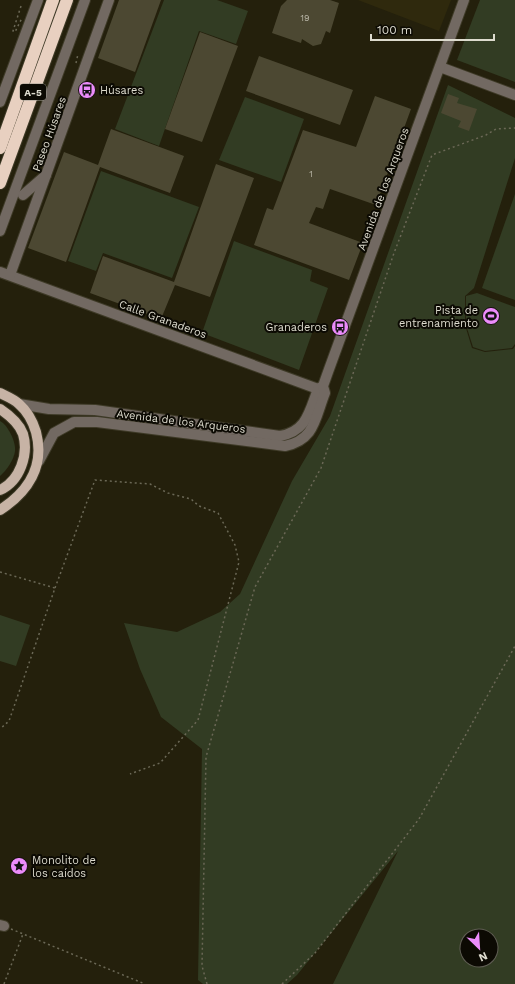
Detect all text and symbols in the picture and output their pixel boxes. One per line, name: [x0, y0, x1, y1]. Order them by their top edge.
house number: 19: [300, 13, 310, 23]
scale bar: [371, 16, 494, 42]
text: 100 m: [377, 23, 412, 37]
bus stop icon: Húsares: [77, 80, 97, 100]
road number: A-5: [20, 84, 46, 100]
place label: Húsares: [100, 84, 143, 97]
street label: Paseo Húsares: [30, 95, 69, 173]
street label: Avenida de los Arqueros: [355, 126, 412, 252]
house number: 1: [309, 169, 313, 179]
street label: Calle Granaderos: [117, 298, 209, 341]
place label: Pista de entrenamiento: [399, 304, 478, 330]
sports icon: Pista de entrenamiento: [481, 306, 501, 326]
bus stop icon: Granaderos: [330, 317, 350, 337]
place label: Granaderos: [265, 321, 327, 334]
street label: Avenida de los Arqueros: [116, 407, 246, 436]
place label: Monolito de los caídos: [32, 854, 96, 880]
place icon: Monolito de los caídos: [9, 856, 29, 876]
north arrow: [459, 928, 499, 968]
text: N: [477, 949, 489, 964]

